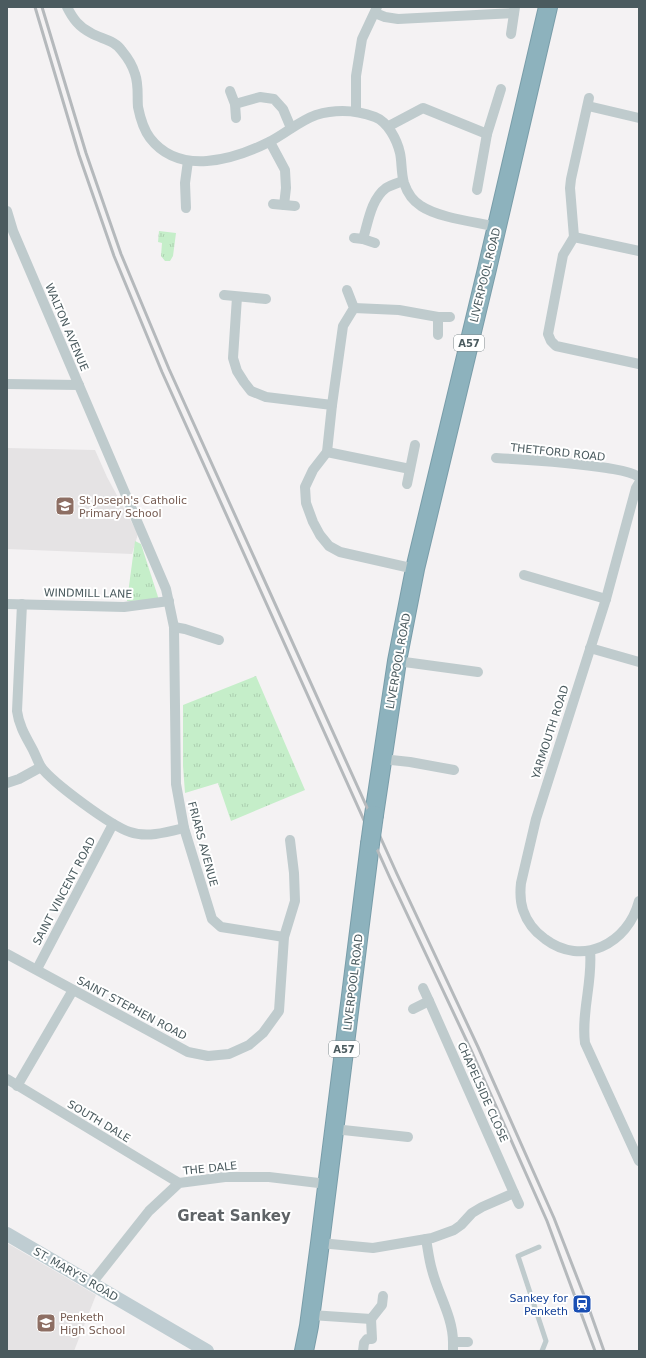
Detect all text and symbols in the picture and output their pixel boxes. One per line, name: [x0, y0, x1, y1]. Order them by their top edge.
street label: LIVERPOOL ROAD: [467, 226, 504, 324]
street label: WALTON AVENUE: [42, 281, 91, 373]
road number: A57: [454, 335, 484, 351]
street label: THETFORD ROAD: [509, 441, 606, 464]
place label: St Joseph's Catholic Primary School: [79, 494, 187, 520]
school or university icon: St Joseph's Catholic Primary School: [54, 495, 76, 517]
street label: WINDMILL LANE: [44, 586, 132, 601]
street label: LIVERPOOL ROAD: [384, 612, 413, 710]
street label: YARMOUTH ROAD: [529, 684, 572, 782]
street label: FRIARS AVENUE: [185, 800, 220, 888]
street label: SAINT VINCENT ROAD: [30, 835, 98, 948]
street label: LIVERPOOL ROAD: [341, 933, 366, 1031]
street label: SAINT STEPHEN ROAD: [75, 974, 189, 1043]
street label: CHAPELSIDE CLOSE: [455, 1040, 511, 1144]
road number: A57: [329, 1041, 359, 1057]
street label: SOUTH DALE: [65, 1098, 133, 1145]
street label: THE DALE: [181, 1159, 238, 1178]
district label: Great Sankey: [177, 1207, 291, 1225]
street label: ST. MARY'S ROAD: [31, 1245, 120, 1304]
place label: Sankey for Penketh: [509, 1292, 568, 1318]
station icon: Sankey for Penketh: [571, 1293, 593, 1315]
place label: Penketh High School: [60, 1311, 125, 1337]
school or university icon: Penketh High School: [35, 1312, 57, 1334]

